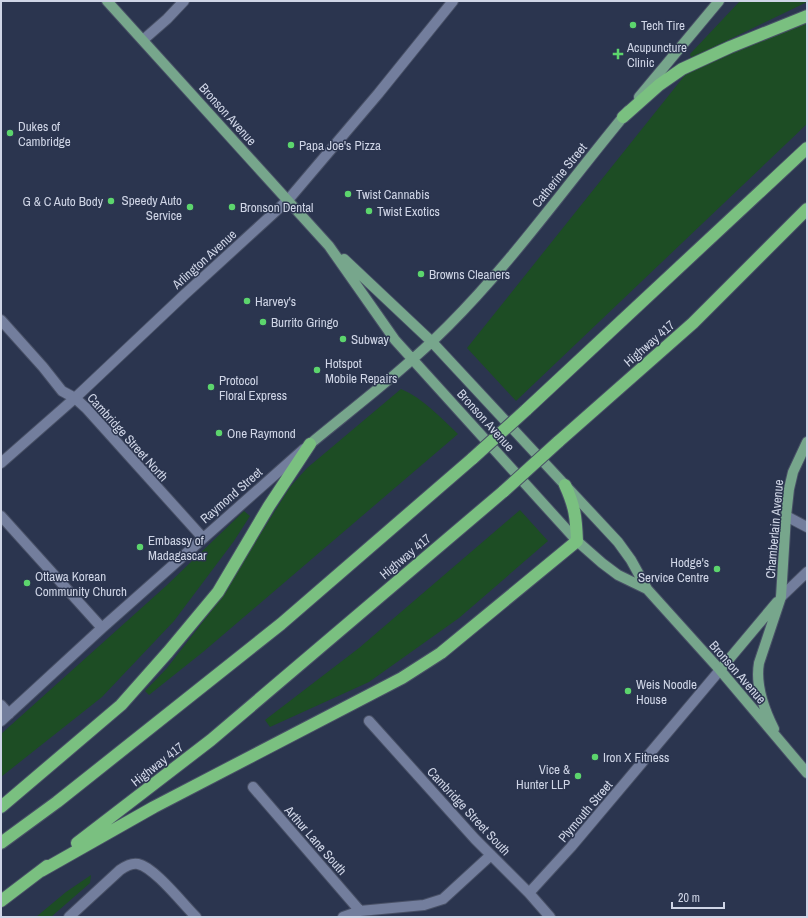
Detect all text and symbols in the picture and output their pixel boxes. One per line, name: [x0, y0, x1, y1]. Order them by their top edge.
place label: Tech Tire: [641, 17, 685, 34]
marker: Tech Tire: [628, 20, 638, 30]
place label: Acupuncture Clinic: [626, 39, 687, 71]
marker: Acupuncture Clinic: [612, 48, 624, 60]
street label: Bronson Avenue: [195, 80, 260, 149]
place label: Dukes of Cambridge: [18, 118, 71, 150]
marker: Dukes of Cambridge: [5, 128, 15, 138]
place label: Papa Joe's Pizza: [299, 137, 381, 154]
marker: Papa Joe's Pizza: [286, 140, 296, 150]
street label: Catherine Street: [528, 140, 591, 211]
place label: Twist Cannabis: [356, 186, 429, 203]
marker: Twist Cannabis: [343, 189, 353, 199]
place label: Speedy Auto Service: [122, 192, 182, 224]
place label: G & C Auto Body: [22, 193, 104, 210]
marker: G & C Auto Body: [106, 196, 116, 206]
place label: Bronson Dental: [240, 199, 313, 216]
marker: Speedy Auto Service: [185, 202, 195, 212]
marker: Bronson Dental: [227, 202, 237, 212]
place label: Twist Exotics: [377, 203, 440, 220]
marker: Twist Exotics: [364, 206, 374, 216]
street label: Arlington Avenue: [168, 226, 240, 293]
place label: Browns Cleaners: [429, 266, 510, 283]
marker: Browns Cleaners: [416, 269, 426, 279]
place label: Harvey's: [255, 293, 296, 310]
marker: Harvey's: [242, 296, 252, 306]
place label: Burrito Gringo: [271, 314, 339, 331]
marker: Burrito Gringo: [258, 317, 268, 327]
street label: Highway 417: [620, 317, 678, 370]
place label: Subway: [351, 331, 390, 348]
marker: Subway: [338, 334, 348, 344]
place label: Hotspot Mobile Repairs: [325, 355, 397, 387]
marker: Hotspot Mobile Repairs: [312, 365, 322, 375]
place label: Protocol Floral Express: [219, 372, 287, 404]
marker: Protocol Floral Express: [206, 382, 216, 392]
street label: Bronson Avenue: [453, 386, 518, 455]
street label: Cambridge Street North: [83, 390, 172, 485]
place label: One Raymond: [227, 425, 296, 442]
marker: One Raymond: [214, 428, 224, 438]
street label: Raymond Street: [197, 464, 266, 527]
street label: Chamberlain Avenue: [762, 479, 787, 579]
street label: Highway 417: [376, 530, 435, 583]
place label: Embassy of Madagascar: [148, 532, 207, 564]
marker: Embassy of Madagascar: [135, 542, 145, 552]
place label: Hodge's Service Centre: [638, 554, 709, 586]
marker: Hodge's Service Centre: [712, 564, 722, 574]
place label: Ottawa Korean Community Church: [35, 568, 127, 600]
marker: Ottawa Korean Community Church: [22, 578, 32, 588]
street label: Bronson Avenue: [706, 637, 770, 707]
place label: Weis Noodle House: [636, 676, 697, 708]
marker: Weis Noodle House: [623, 686, 633, 696]
street label: Highway 417: [128, 738, 187, 790]
place label: Iron X Fitness: [603, 749, 669, 766]
marker: Iron X Fitness: [590, 752, 600, 762]
place label: Vice & Hunter LLP: [516, 761, 571, 793]
street label: Cambridge Street South: [423, 764, 514, 859]
marker: Vice & Hunter LLP: [573, 771, 583, 781]
street label: Plymouth Street: [554, 777, 616, 846]
street label: Arthur Lane South: [280, 801, 350, 879]
scale bar: [672, 884, 724, 910]
text: 20 m: [678, 890, 700, 906]

